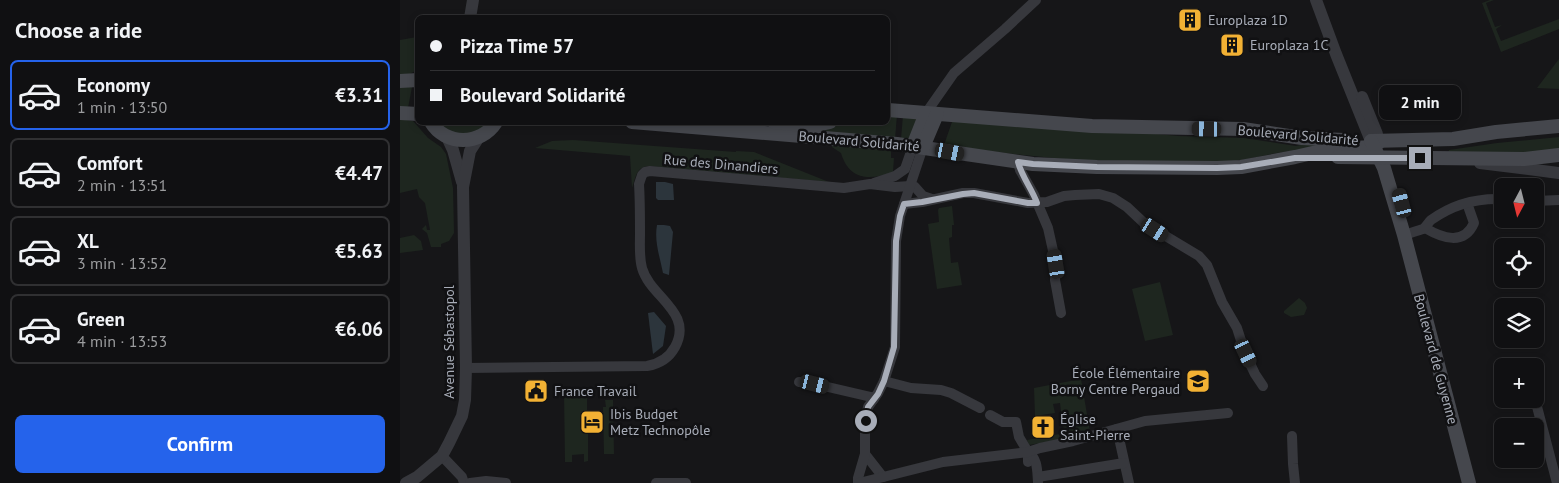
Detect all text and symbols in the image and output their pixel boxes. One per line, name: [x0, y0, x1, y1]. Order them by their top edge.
building icon: Europlaza 1D: [1177, 7, 1203, 33]
place label: Europlaza 1D: [1208, 11, 1288, 29]
text: Choose a ride: [15, 16, 142, 44]
building icon: Europlaza 1C: [1219, 32, 1245, 58]
text: Pizza Time 57: [460, 34, 574, 58]
place label: Europlaza 1C: [1250, 36, 1328, 54]
icon: car: [17, 73, 62, 118]
text: Economy: [77, 73, 150, 97]
text: €3.31: [335, 83, 383, 107]
text: Boulevard Solidarité: [460, 83, 625, 107]
callout: 2 min: [1379, 86, 1461, 120]
text: 2 min: [1400, 92, 1440, 112]
text: 1 min · 13:50: [77, 97, 167, 117]
car: [1191, 121, 1222, 137]
street label: Boulevard Solidarité: [1237, 121, 1359, 149]
street label: Boulevard Solidarité: [798, 127, 920, 155]
car: [933, 142, 966, 162]
route end: [1409, 147, 1431, 169]
street label: Rue des Dinandiers: [663, 150, 779, 178]
icon: car: [17, 151, 62, 196]
text: Comfort: [77, 151, 143, 175]
text: €4.47: [335, 161, 383, 185]
text: 2 min · 13:51: [77, 175, 167, 195]
north arrow: [1494, 178, 1544, 228]
map controls: [1494, 178, 1544, 468]
car: [1390, 187, 1413, 219]
car: [1138, 216, 1171, 244]
icon: car: [17, 229, 62, 274]
text: XL: [77, 229, 99, 253]
button: locate: [1494, 238, 1544, 288]
text: €5.63: [335, 239, 383, 263]
car: [1046, 248, 1065, 280]
text: 3 min · 13:52: [77, 253, 167, 273]
street label: Avenue Sébastopol: [440, 285, 458, 399]
street label: Boulevard de Guyenne: [1410, 292, 1462, 426]
button: layers: [1494, 298, 1544, 348]
icon: car: [17, 307, 62, 352]
text: Green: [77, 307, 125, 331]
text: €6.06: [335, 317, 383, 341]
text: 4 min · 13:53: [77, 331, 167, 351]
car: [1232, 336, 1259, 370]
button: +: [1494, 358, 1544, 408]
place label: École Élémentaire Borny Centre Pergaud: [1051, 364, 1180, 398]
school or university icon: École Élémentaire Borny Centre Pergaud: [1185, 368, 1211, 394]
car: [798, 373, 831, 395]
public building icon: France Travail: [523, 378, 549, 404]
place label: France Travail: [554, 382, 637, 400]
place label: Ibis Budget Metz Technopôle: [610, 405, 710, 439]
hotel icon: Ibis Budget Metz Technopôle: [579, 409, 605, 435]
route start: [855, 410, 877, 432]
place label: Église Saint-Pierre: [1060, 410, 1130, 444]
church icon: Église Saint-Pierre: [1030, 414, 1056, 440]
button: Confirm: [15, 415, 385, 473]
button: −: [1494, 418, 1544, 468]

